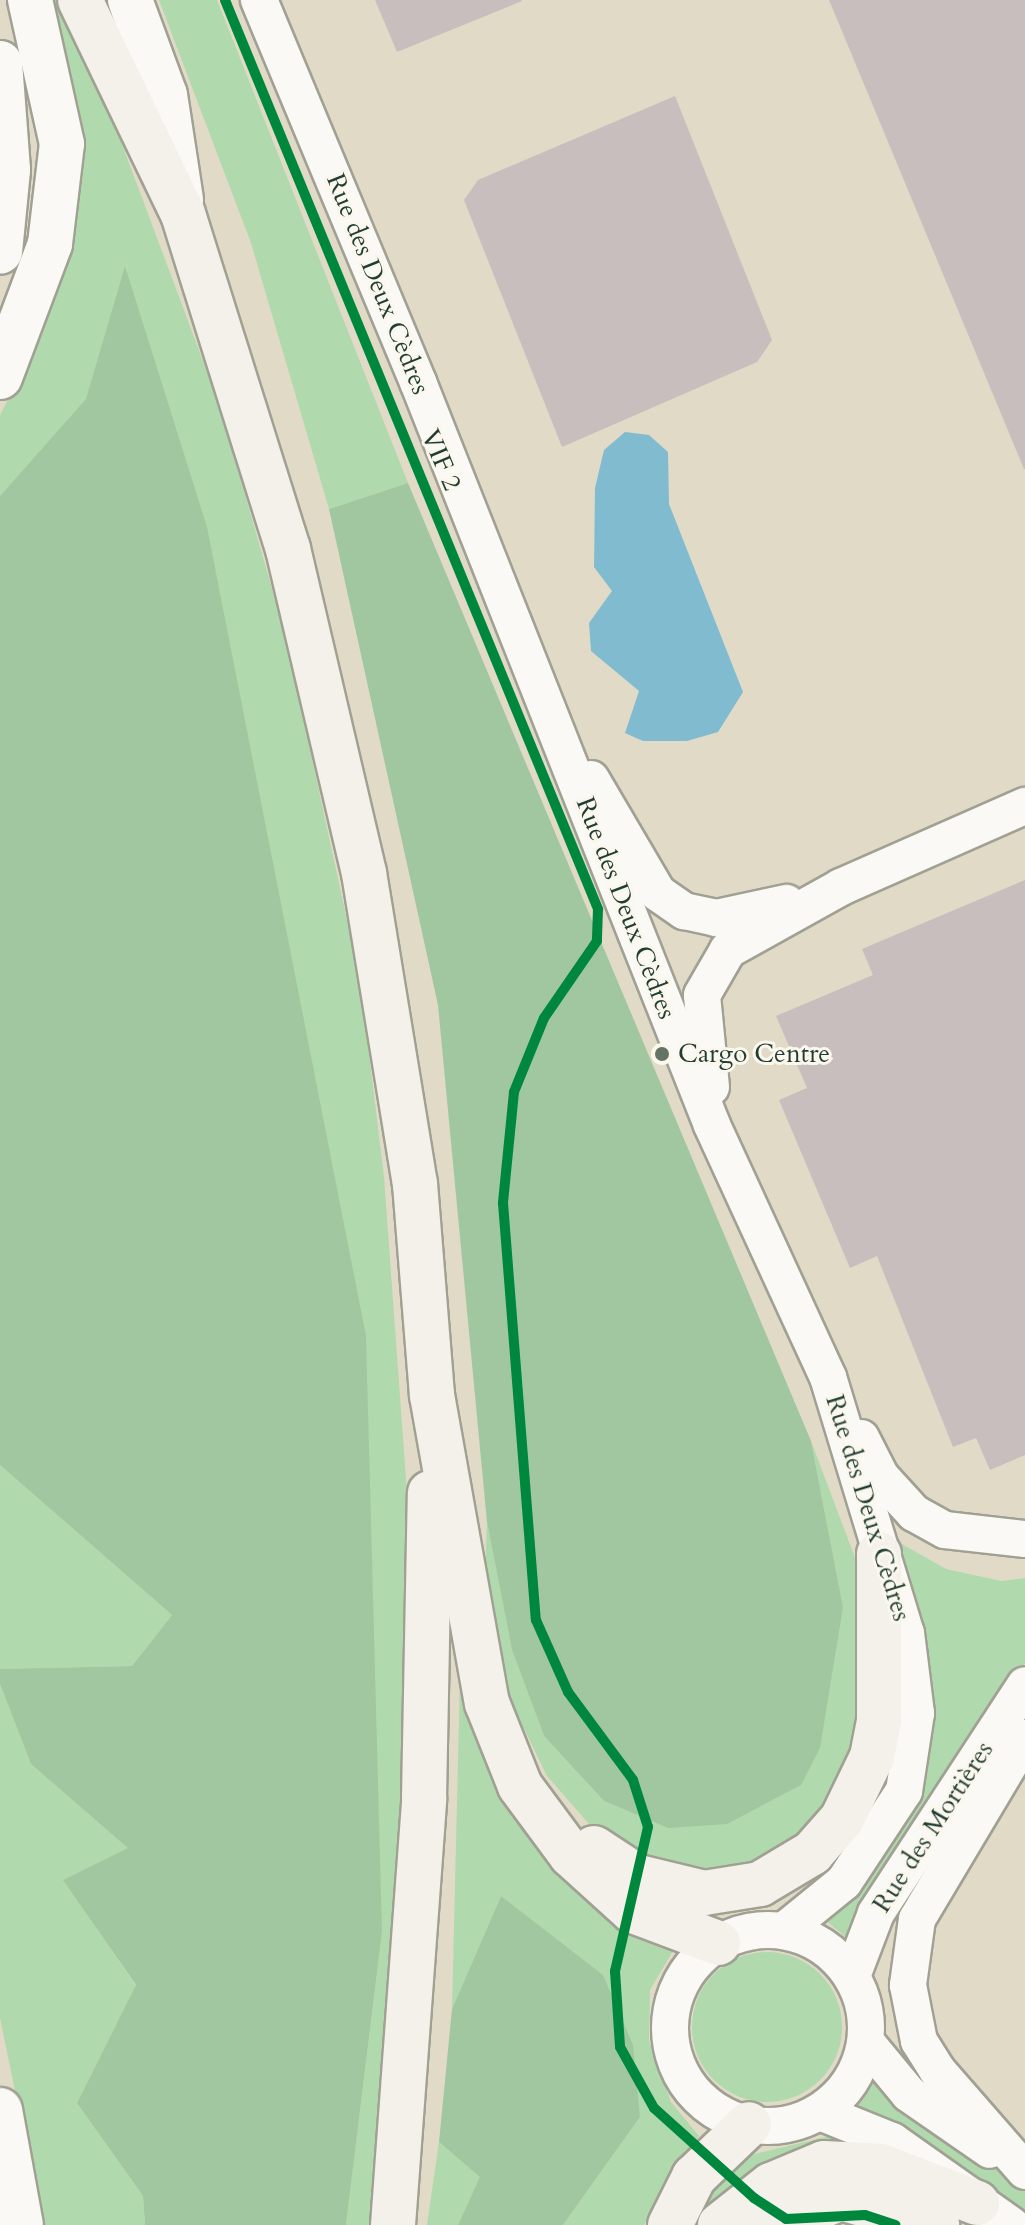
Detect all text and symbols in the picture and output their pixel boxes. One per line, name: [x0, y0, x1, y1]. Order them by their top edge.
street label: Rue des Deux Cèdres: [320, 169, 436, 399]
street label: VIF 2: [414, 425, 468, 495]
street label: Rue des Deux Cèdres: [569, 793, 683, 1023]
place label: Cargo Centre: [678, 1038, 830, 1070]
marker: Cargo Centre: [653, 1045, 671, 1063]
street label: Rue des Deux Cèdres: [819, 1391, 917, 1625]
street label: Rue des Mortières: [866, 1736, 1000, 1918]

